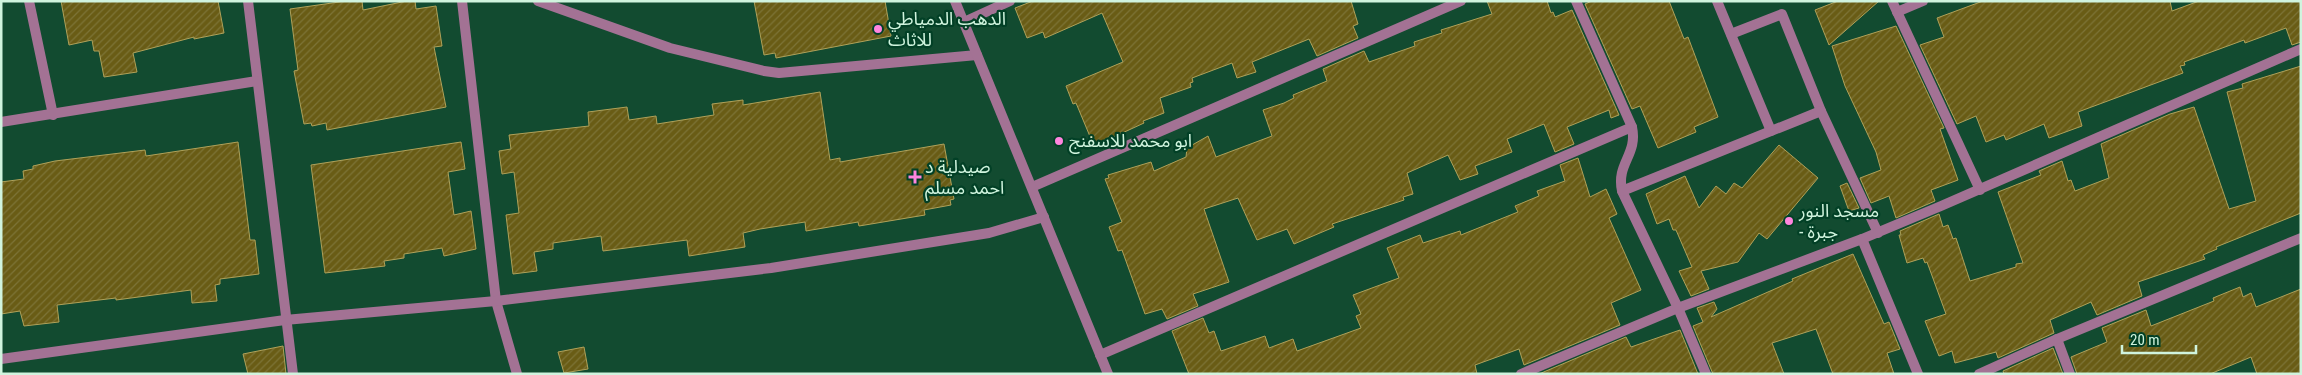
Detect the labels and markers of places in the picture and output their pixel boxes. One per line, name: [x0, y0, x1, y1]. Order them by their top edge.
place label: الدهب الدمياطي للاثاث: [888, 8, 1006, 50]
marker: الدهب الدمياطي للاثاث: [872, 23, 884, 35]
place label: ابو محمد للاسفنج: [1069, 130, 1192, 154]
marker: ابو محمد للاسفنج: [1053, 135, 1065, 147]
place label: صيدلية د احمد مسلم: [925, 156, 1004, 201]
marker: صيدلية د احمد مسلم: [909, 171, 921, 183]
place label: مسجد النور - جبرة: [1798, 200, 1879, 243]
marker: مسجد النور - جبرة: [1783, 215, 1795, 227]

